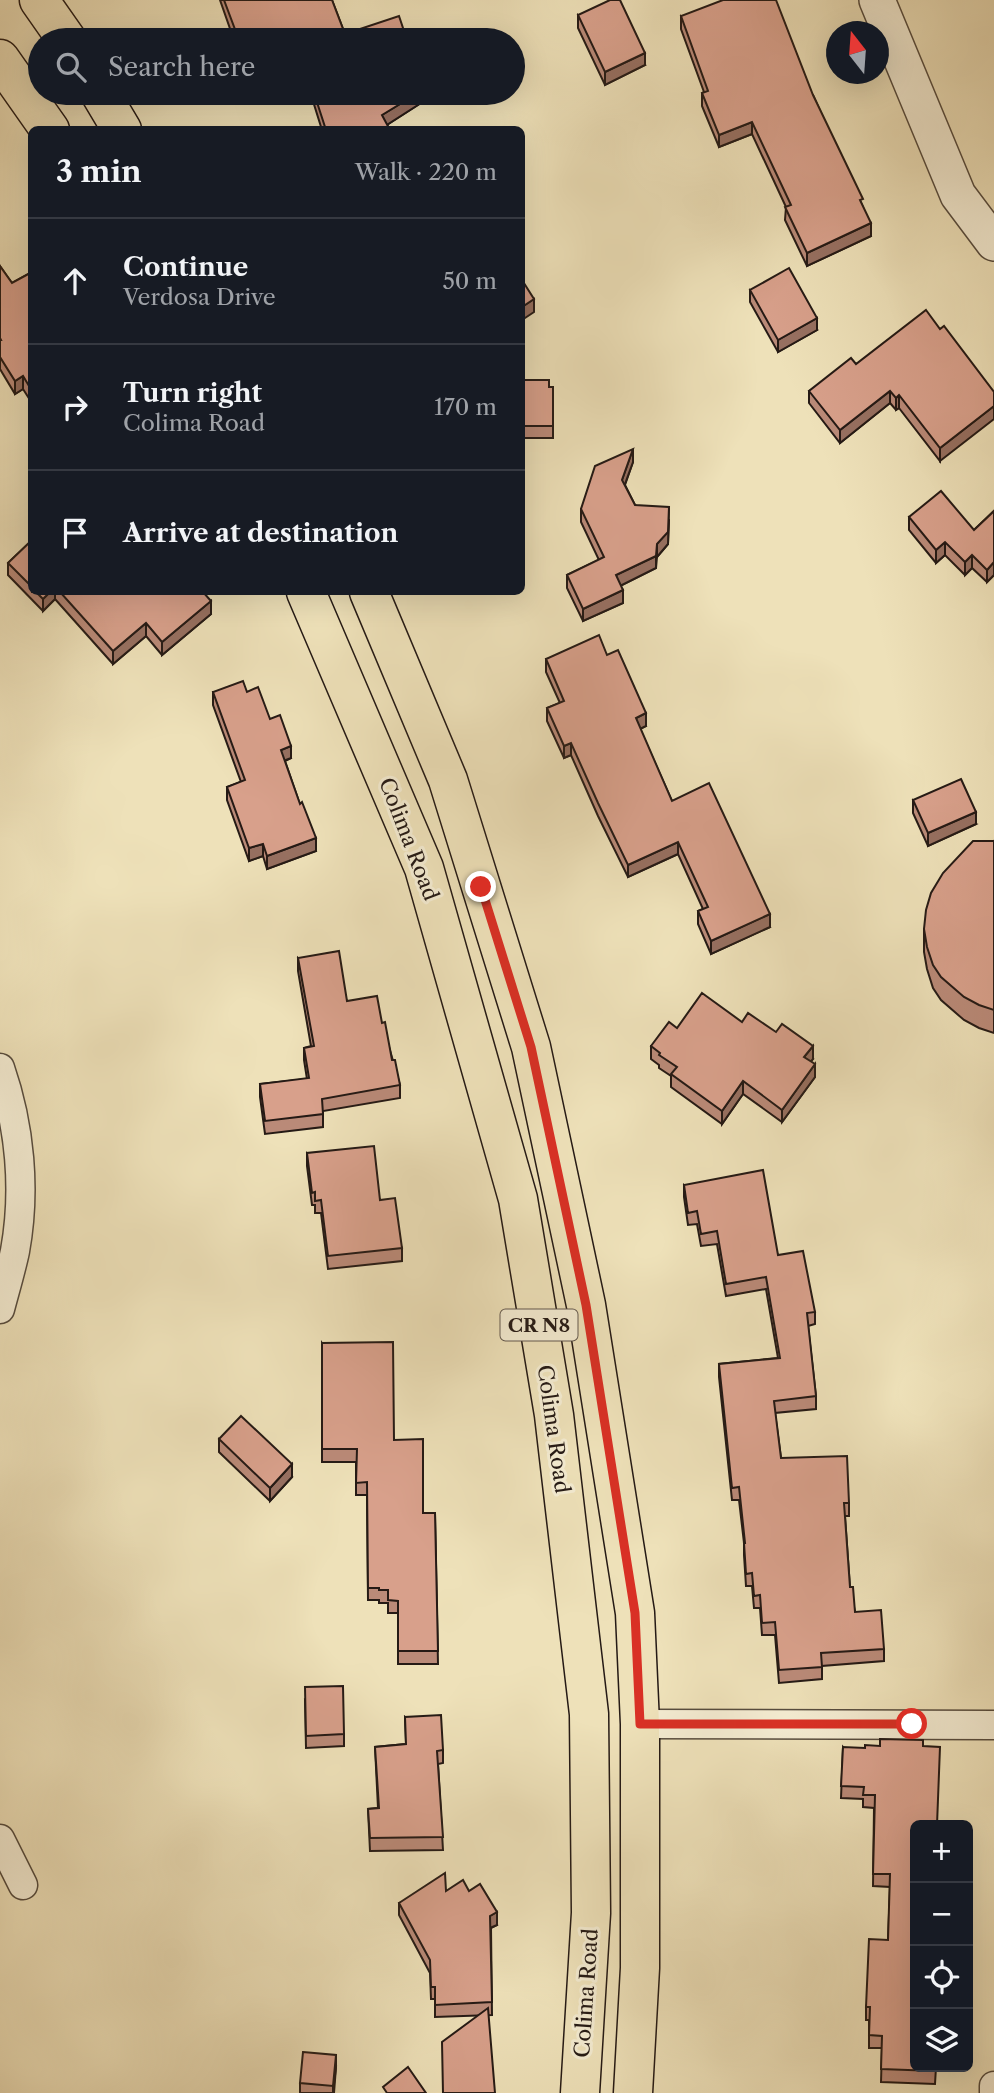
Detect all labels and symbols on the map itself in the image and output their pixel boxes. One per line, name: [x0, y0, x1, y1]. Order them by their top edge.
north arrow: [826, 21, 889, 84]
street label: Colima Road: [374, 774, 444, 904]
route end: [465, 871, 496, 902]
road number: CR N8: [500, 1310, 578, 1340]
street label: Colima Road: [533, 1363, 575, 1495]
route start: [896, 1708, 927, 1739]
street label: Colima Road: [569, 1927, 603, 2059]

